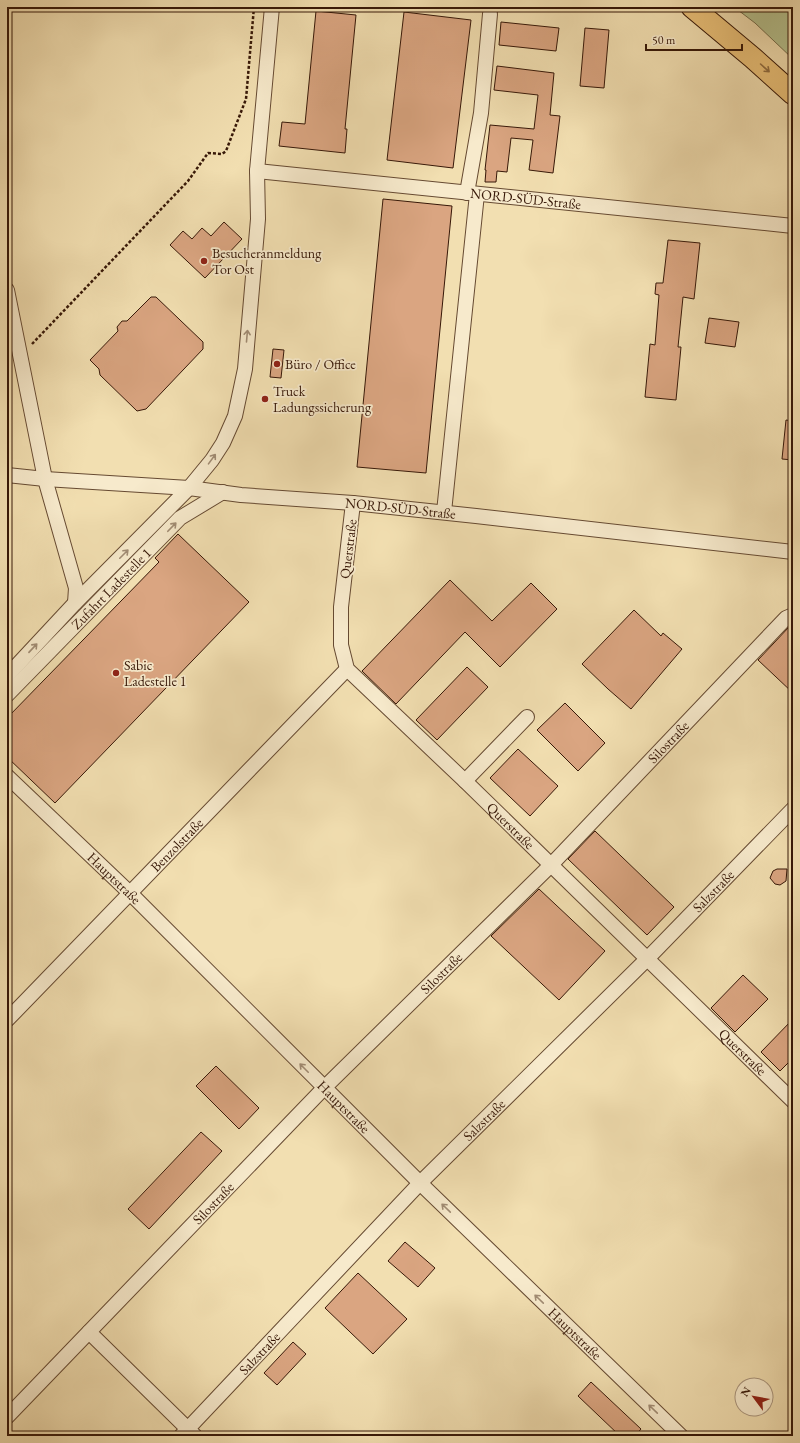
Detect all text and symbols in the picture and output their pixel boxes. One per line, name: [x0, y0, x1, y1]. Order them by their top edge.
scale bar: [646, 26, 742, 52]
text: 50 m: [652, 32, 676, 48]
one-way arrow: [759, 64, 770, 73]
street label: NORD-SÜD-Straße: [469, 184, 582, 213]
place label: Besucheranmeldung Tor Ost: [212, 244, 322, 278]
marker: Besucheranmeldung Tor Ost: [199, 256, 209, 266]
one-way arrow: [244, 330, 251, 343]
place label: Büro / Office: [285, 355, 356, 373]
marker: Büro / Office: [272, 359, 282, 369]
place label: Truck Ladungssicherung: [273, 382, 372, 416]
marker: Truck Ladungssicherung: [260, 394, 270, 404]
one-way arrow: [208, 454, 216, 465]
street label: NORD-SÜD-Straße: [345, 493, 457, 523]
street label: Querstraße: [335, 518, 361, 580]
one-way arrow: [167, 522, 176, 532]
street label: Zufahrt Ladestelle 1: [67, 544, 155, 633]
one-way arrow: [119, 549, 129, 559]
one-way arrow: [29, 643, 38, 653]
place label: Sabic Ladestelle 1: [124, 656, 186, 690]
marker: Sabic Ladestelle 1: [111, 668, 121, 678]
street label: Silostraße: [644, 716, 693, 767]
street label: Querstraße: [483, 798, 539, 853]
street label: Benzolstraße: [147, 814, 207, 876]
street label: Hauptstraße: [83, 848, 145, 908]
street label: Salzstraße: [689, 865, 738, 916]
street label: Silostraße: [416, 948, 466, 998]
street label: Querstraße: [715, 1024, 771, 1080]
one-way arrow: [299, 1063, 309, 1073]
street label: Hauptstraße: [313, 1076, 374, 1137]
street label: Salzstraße: [459, 1095, 509, 1145]
street label: Silostraße: [189, 1178, 238, 1228]
one-way arrow: [441, 1204, 451, 1213]
one-way arrow: [534, 1295, 544, 1304]
street label: Hauptstraße: [545, 1303, 606, 1364]
street label: Salzstraße: [235, 1327, 284, 1378]
north arrow: [734, 1377, 774, 1417]
text: N: [737, 1384, 754, 1399]
one-way arrow: [648, 1404, 658, 1414]

